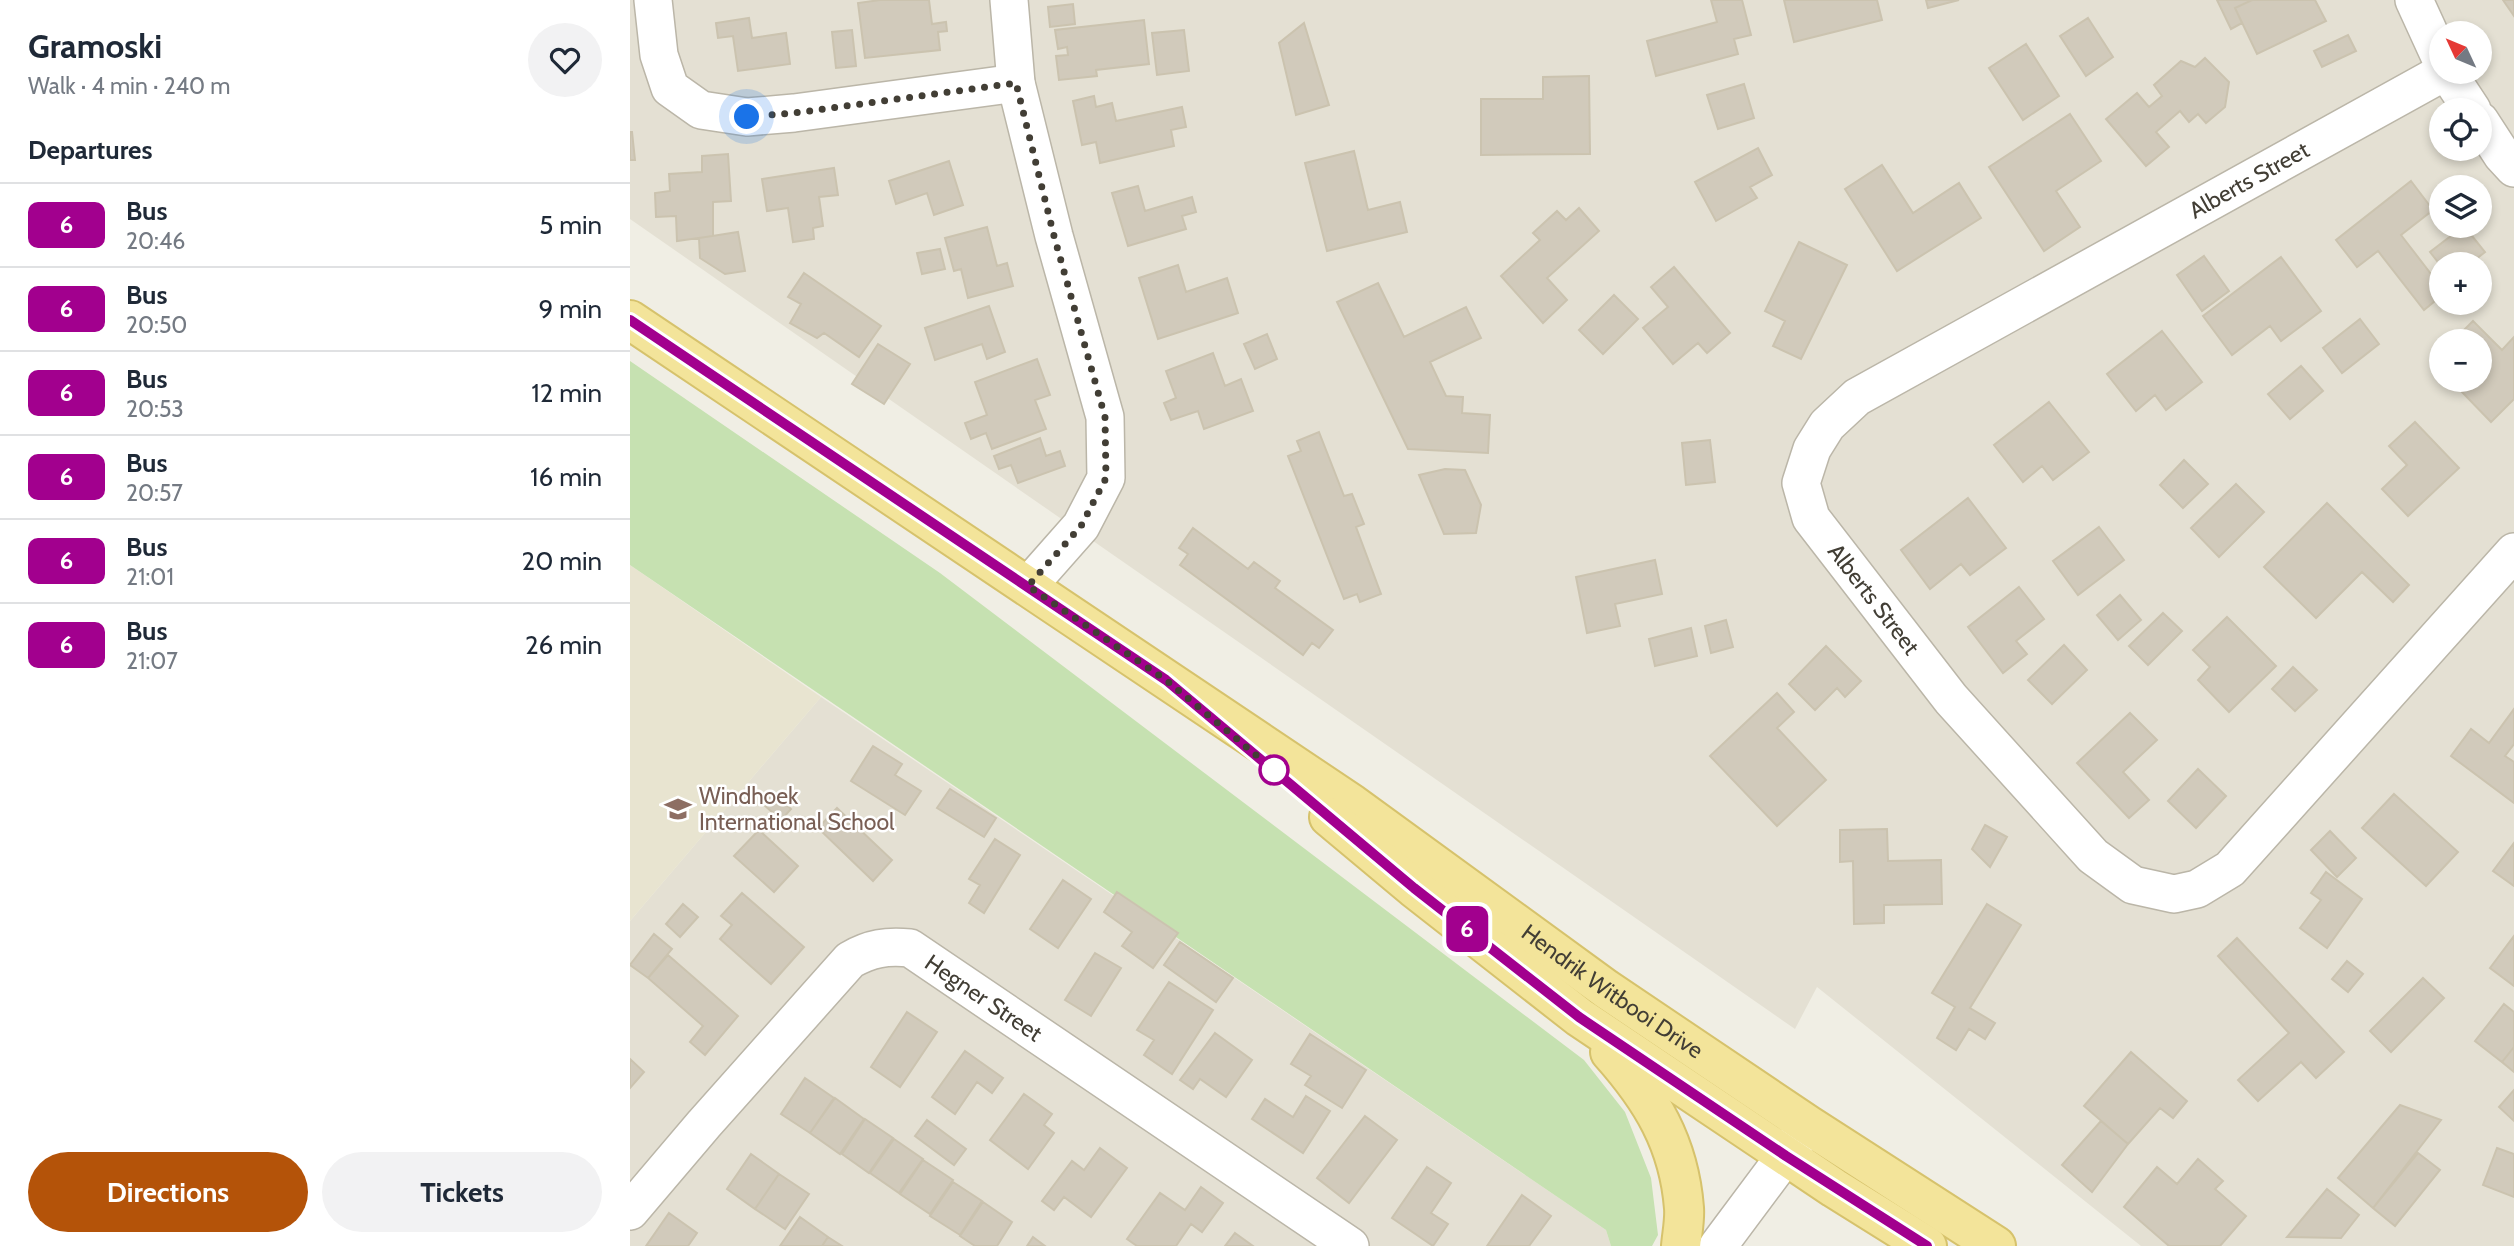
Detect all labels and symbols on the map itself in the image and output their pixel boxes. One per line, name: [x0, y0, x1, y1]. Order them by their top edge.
north arrow: [2429, 21, 2492, 84]
your location: [729, 99, 764, 134]
street label: Alberts Street: [2184, 135, 2314, 224]
street label: Alberts Street: [1822, 538, 1926, 660]
unlabelled marker: [1259, 755, 1289, 785]
place label: Windhoek International School: [699, 782, 895, 836]
school or university icon: Windhoek International School: [663, 794, 693, 824]
line badge: 6: [1444, 906, 1490, 952]
street label: Hendrik Witbooi Drive: [1516, 918, 1709, 1064]
street label: Hegner Street: [920, 948, 1048, 1048]

